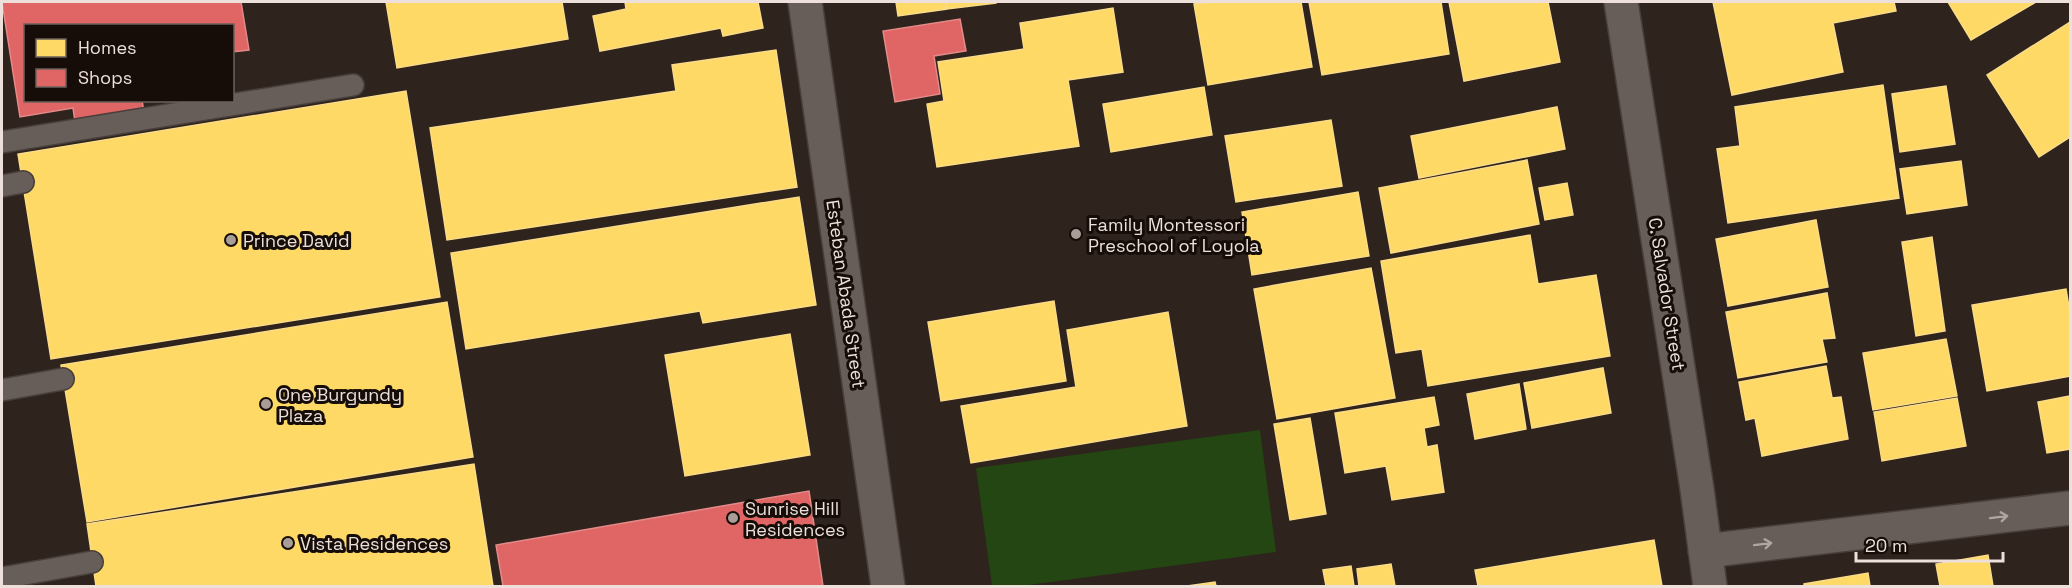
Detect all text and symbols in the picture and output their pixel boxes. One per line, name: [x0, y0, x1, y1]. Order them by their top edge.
legend: [24, 24, 234, 102]
text: Homes: [78, 36, 137, 59]
text: Shops: [78, 66, 132, 89]
street label: Esteban Abada Street: [821, 198, 871, 390]
place label: Family Montessori Preschool of Loyola: [1088, 213, 1260, 257]
street label: C. Salvador Street: [1644, 216, 1690, 372]
marker: Family Montessori Preschool of Loyola: [1069, 227, 1083, 241]
place label: Prince David: [243, 229, 350, 252]
marker: Prince David: [224, 233, 238, 247]
place label: One Burgundy Plaza: [278, 383, 402, 427]
marker: One Burgundy Plaza: [259, 397, 273, 411]
place label: Sunrise Hill Residences: [745, 497, 845, 541]
marker: Sunrise Hill Residences: [726, 511, 740, 525]
one-way arrow: [1988, 511, 2008, 522]
scale bar: [1856, 525, 2003, 563]
place label: Vista Residences: [300, 532, 448, 555]
text: 20 m: [1865, 534, 1908, 557]
marker: Vista Residences: [281, 536, 295, 550]
one-way arrow: [1753, 538, 1773, 549]

